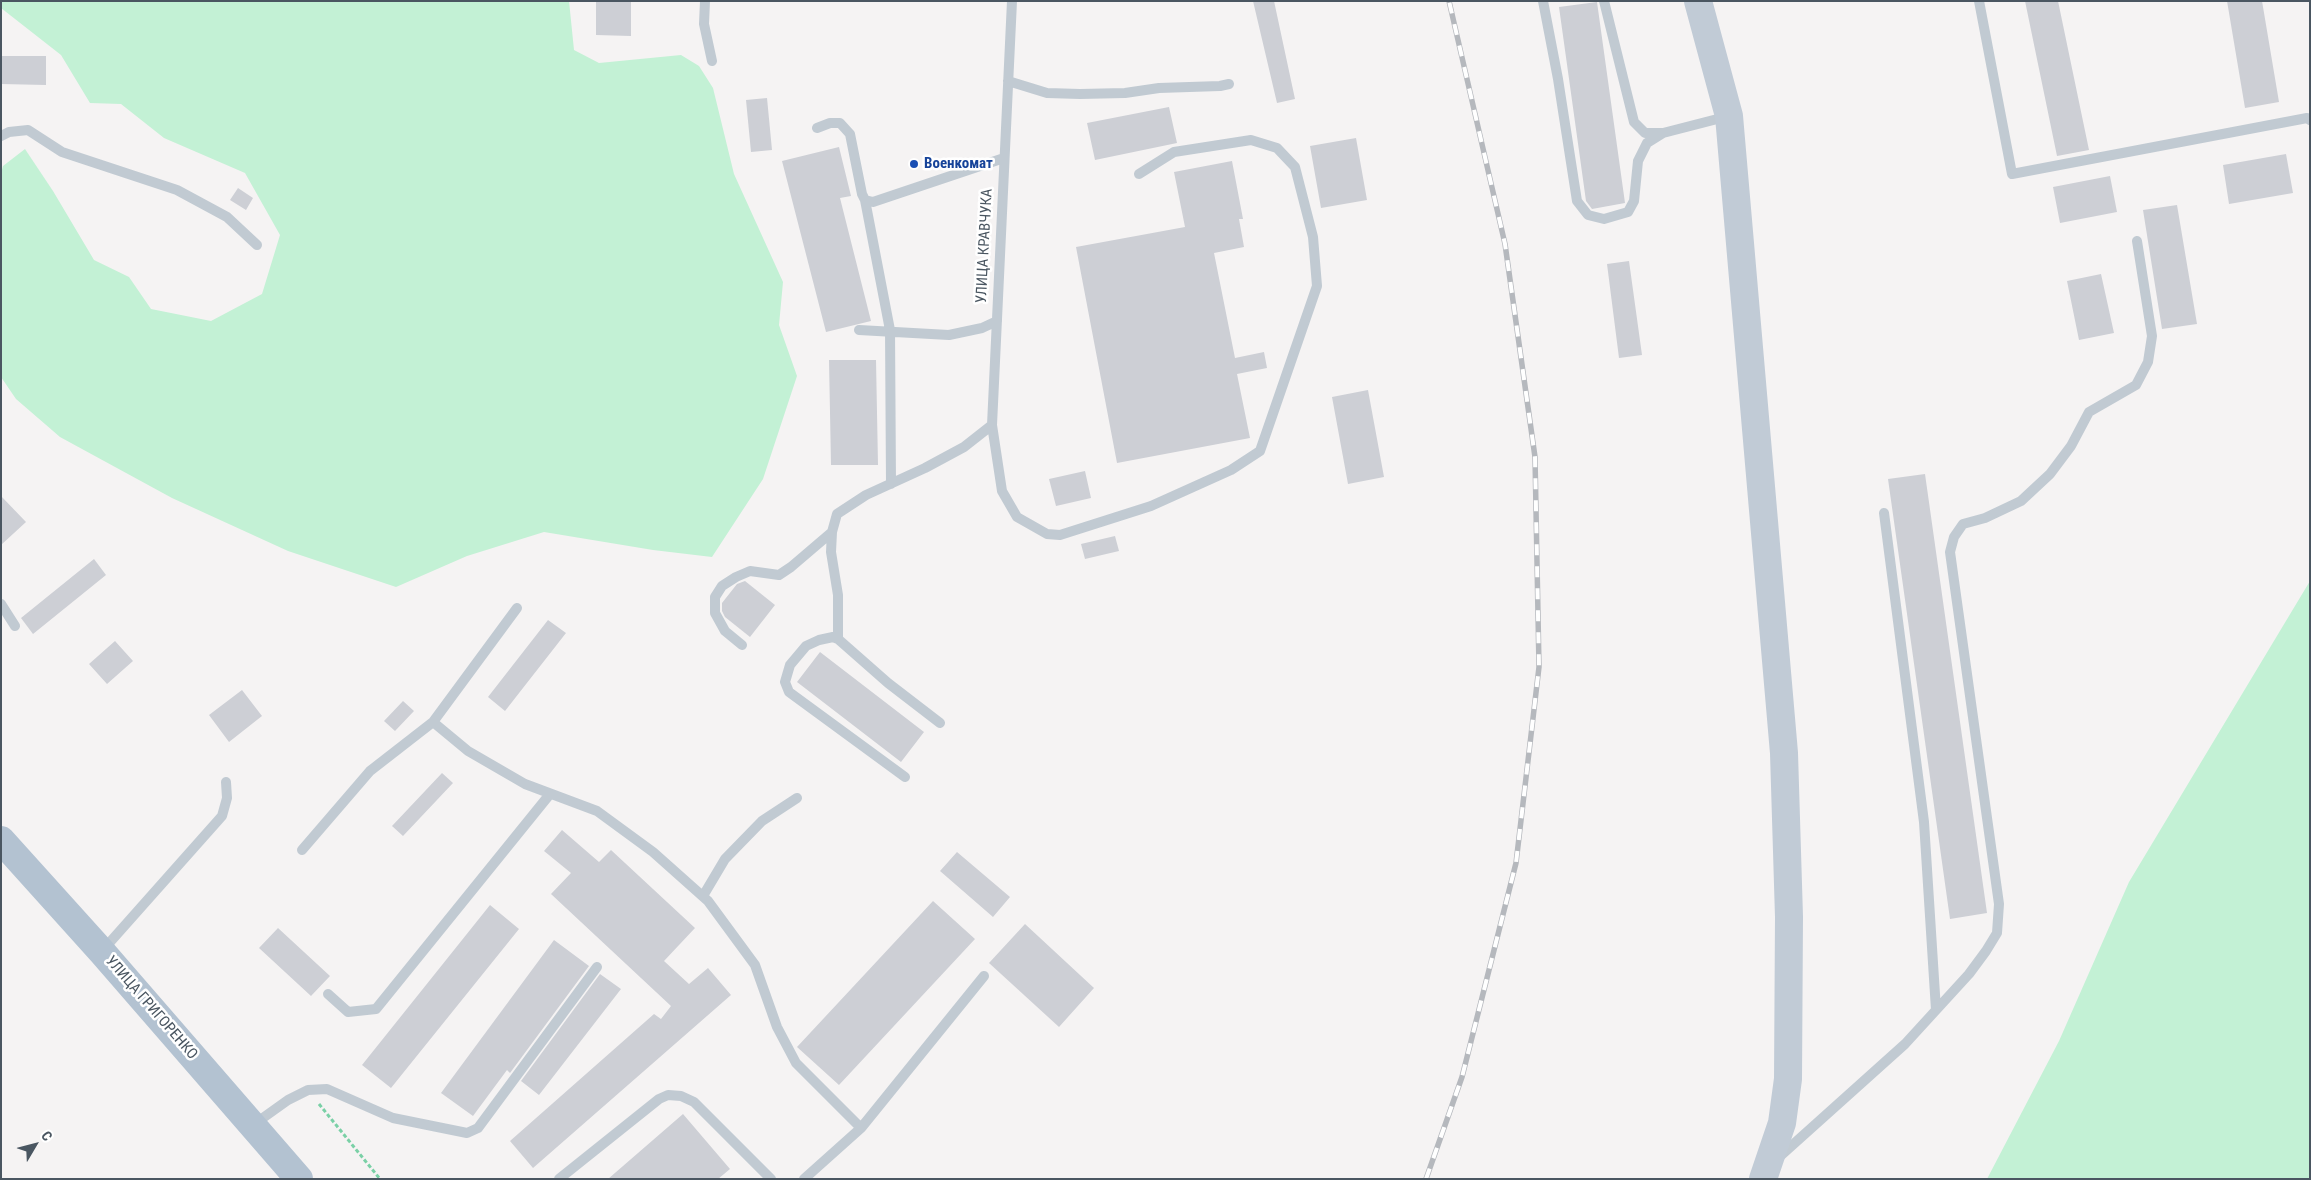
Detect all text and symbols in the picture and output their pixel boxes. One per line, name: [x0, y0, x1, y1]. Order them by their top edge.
place label: Военкомат: [924, 155, 993, 173]
marker: Военкомат: [908, 158, 920, 170]
street label: УЛИЦА КРАВЧУКА: [973, 188, 997, 304]
street label: УЛИЦА ГРИГОРЕНКО: [101, 953, 201, 1063]
north arrow: [10, 1120, 60, 1170]
text: С: [38, 1128, 56, 1144]

